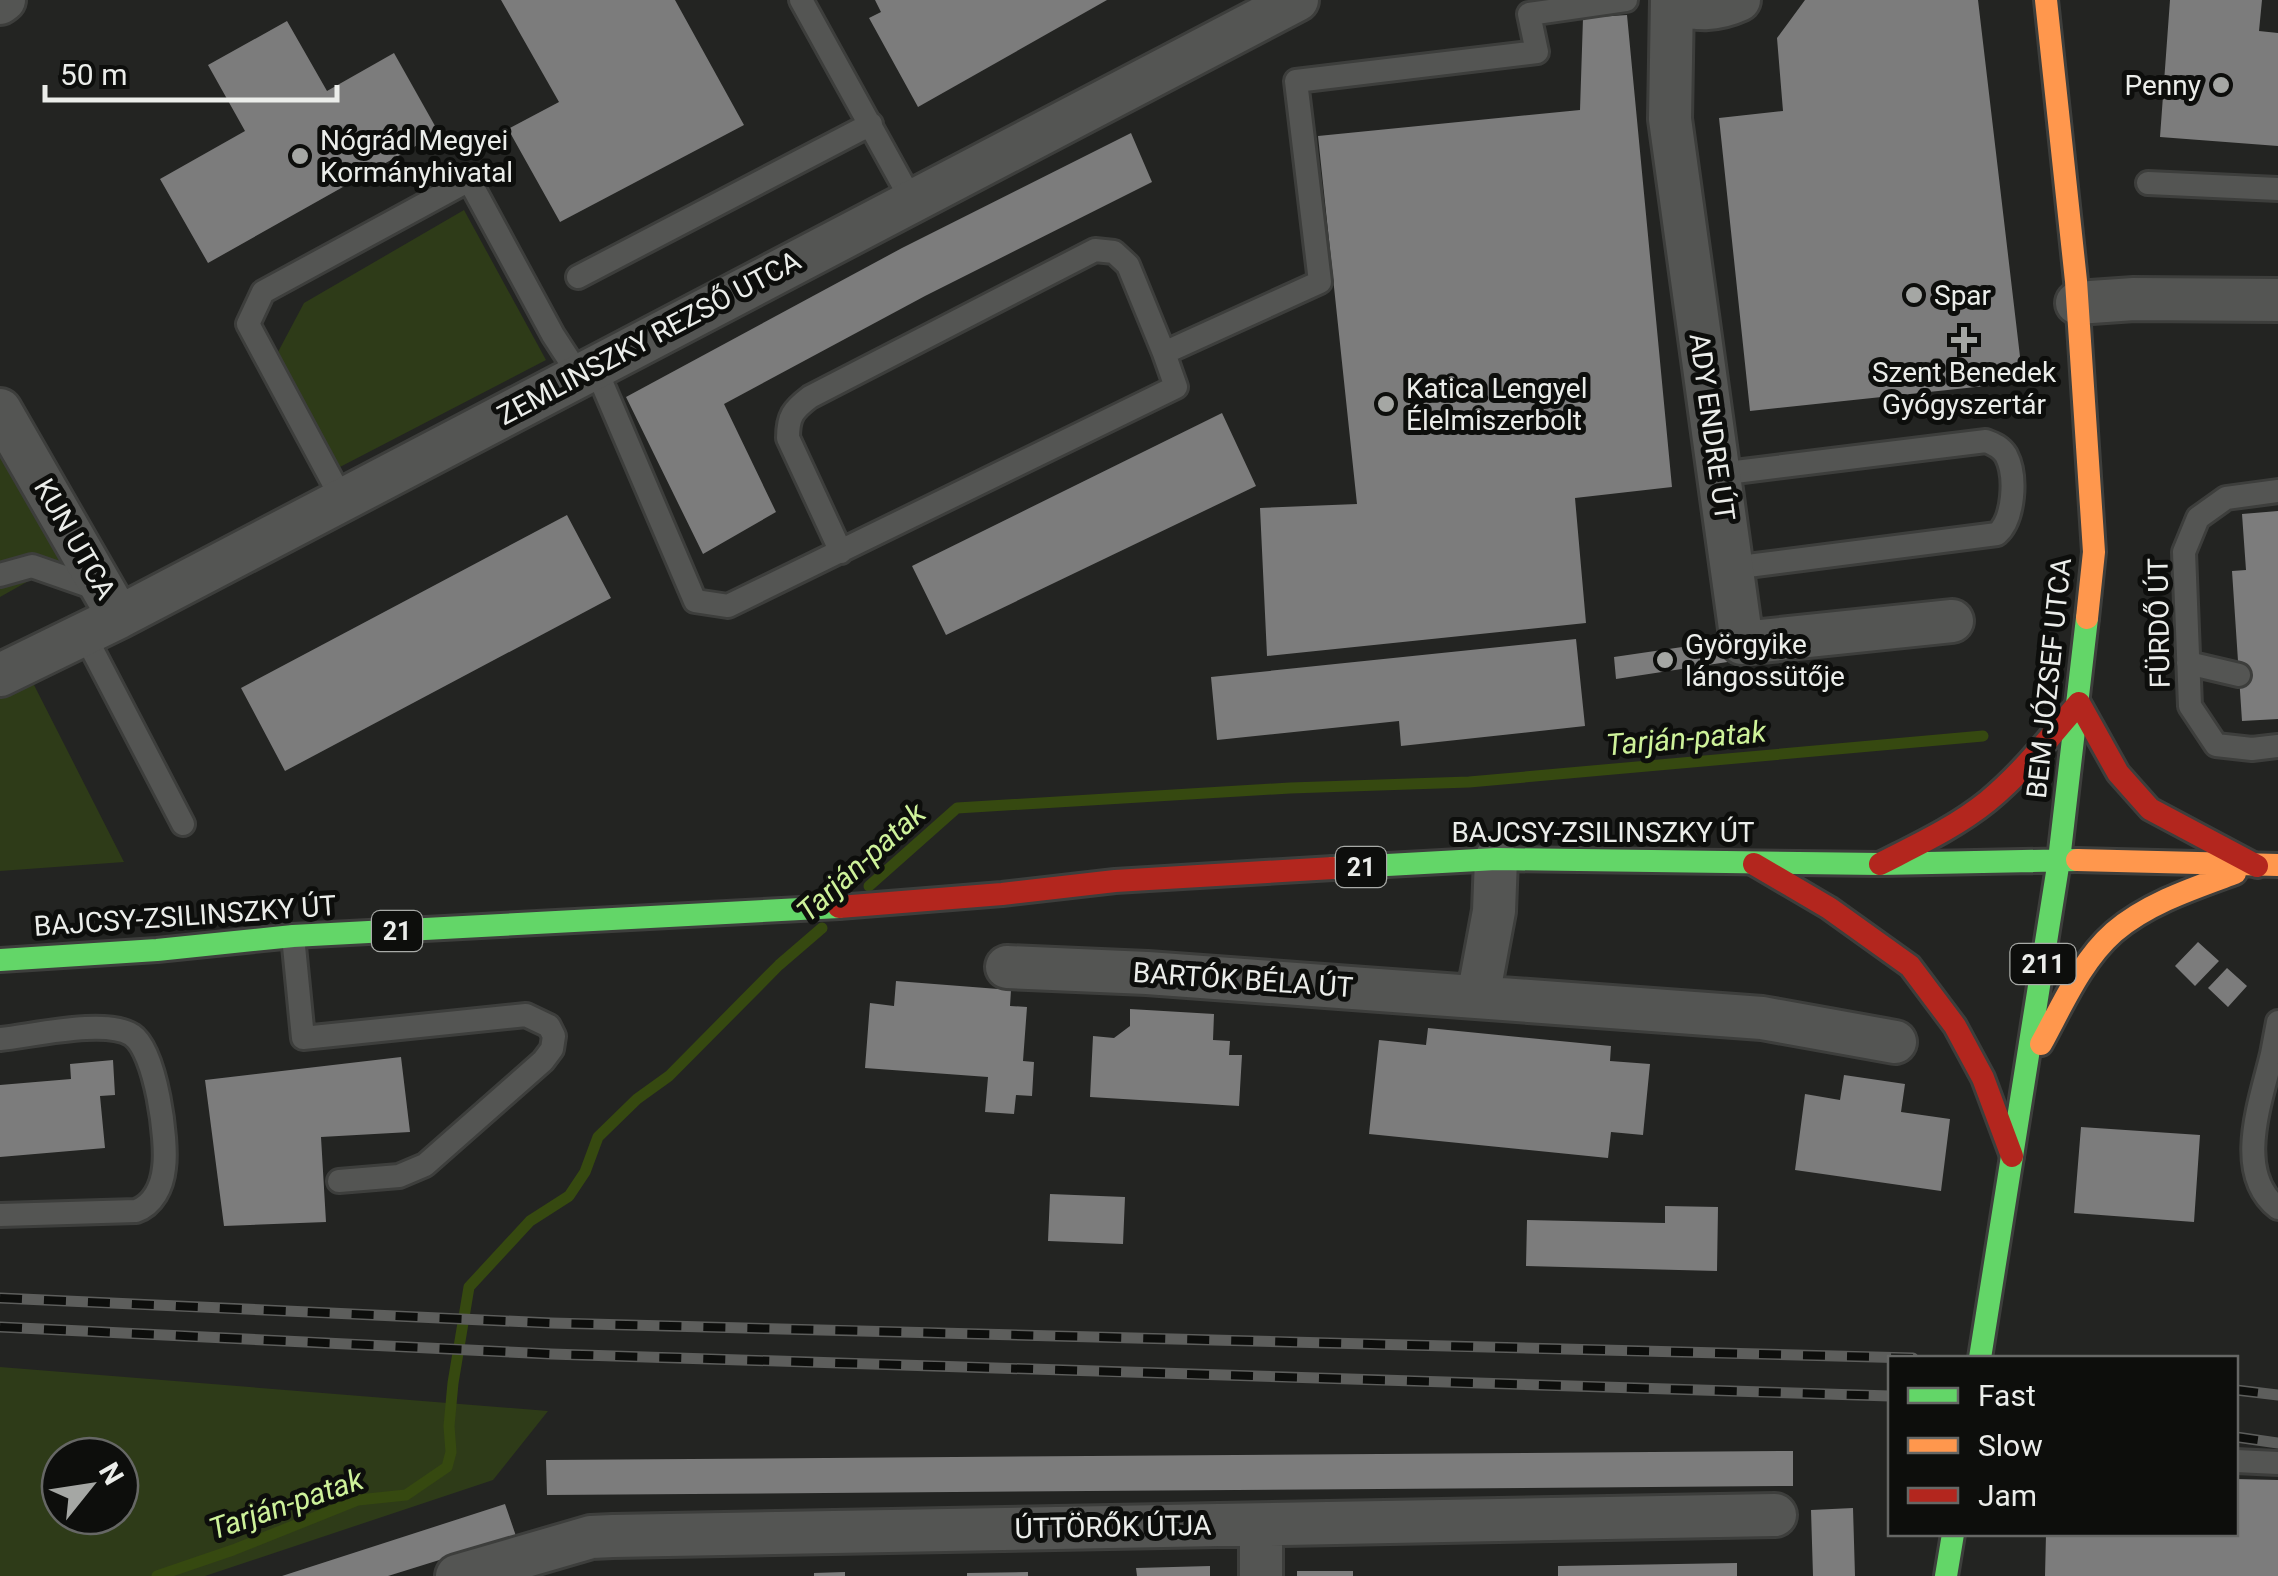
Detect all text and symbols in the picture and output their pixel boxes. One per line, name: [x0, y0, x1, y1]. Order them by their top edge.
scale bar: [45, 40, 338, 102]
text: 50 m: [60, 57, 127, 92]
place label: Penny: [2124, 69, 2201, 102]
marker: Penny: [2210, 74, 2232, 96]
place label: Nógrád Megyei Kormányhivatal: [320, 124, 513, 189]
marker: Nógrád Megyei Kormányhivatal: [289, 145, 311, 167]
street label: ZEMLINSZKY REZSŐ UTCA: [492, 244, 806, 432]
place label: Spar: [1934, 279, 1992, 312]
marker: Spar: [1903, 284, 1925, 306]
marker: Szent Benedek Gyógyszertár: [1953, 329, 1975, 351]
street label: ADY ENDRE ÚT: [1683, 331, 1742, 523]
place label: Szent Benedek Gyógyszertár: [1872, 356, 2057, 421]
place label: Katica Lengyel Élelmiszerbolt: [1406, 372, 1587, 437]
marker: Katica Lengyel Élelmiszerbolt: [1375, 393, 1397, 415]
street label: KUN UTCA: [27, 473, 123, 605]
street label: BEM JÓZSEF UTCA: [2020, 556, 2078, 800]
street label: FÜRDŐ ÚT: [2141, 557, 2177, 688]
place label: Györgyike lángossütője: [1685, 628, 1845, 693]
marker: Györgyike lángossütője: [1654, 649, 1676, 671]
water label: Tarján-patak: [1604, 713, 1769, 762]
water label: Tarján-patak: [790, 794, 933, 929]
street label: BAJCSY-ZSILINSZKY ÚT: [1451, 816, 1755, 849]
road number: 21: [1336, 847, 1386, 887]
street label: BAJCSY-ZSILINSZKY ÚT: [33, 889, 338, 943]
road number: 21: [372, 911, 422, 951]
road number: 211: [2010, 944, 2076, 984]
street label: BARTÓK BÉLA ÚT: [1132, 956, 1355, 1004]
legend: [1888, 1356, 2238, 1536]
text: Fast: [1978, 1378, 2036, 1413]
text: Slow: [1978, 1428, 2043, 1463]
north arrow: [40, 1436, 140, 1536]
text: N: [92, 1457, 130, 1491]
water label: Tarján-patak: [204, 1461, 369, 1547]
text: Jam: [1978, 1478, 2037, 1513]
street label: ÚTTÖRŐK ÚTJA: [1014, 1509, 1212, 1545]

